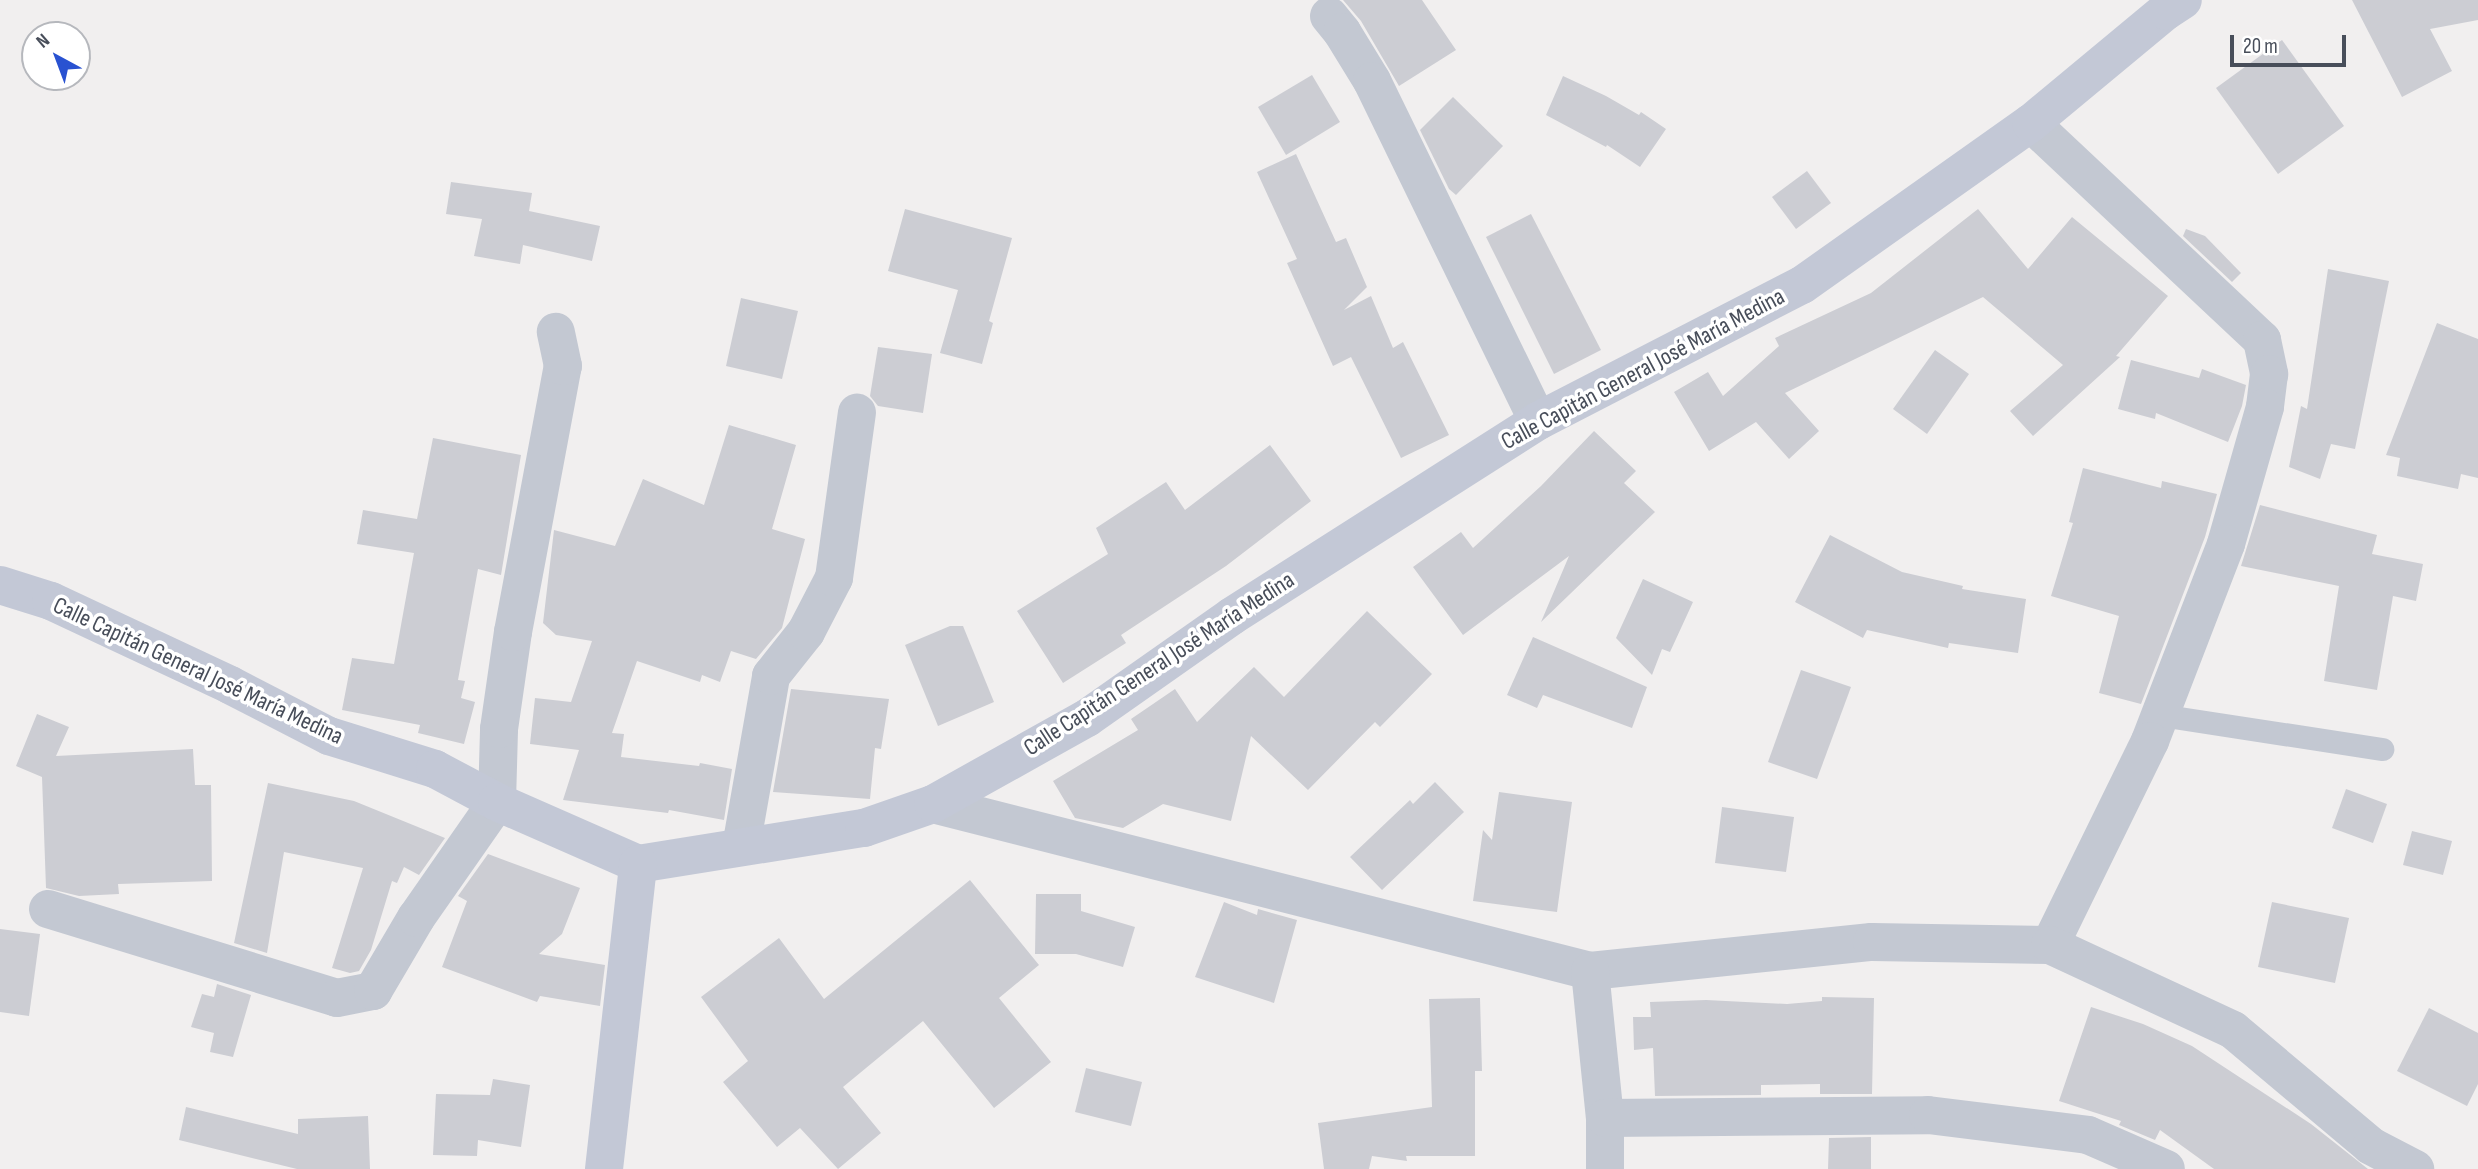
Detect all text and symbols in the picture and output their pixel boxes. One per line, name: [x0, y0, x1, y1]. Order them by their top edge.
north arrow: [21, 21, 91, 91]
scale bar: [2233, 21, 2348, 65]
text: N: [32, 29, 55, 53]
text: 20 m: [2243, 34, 2278, 59]
street label: Calle Capitán General José María Medina: [1496, 282, 1790, 456]
street label: Calle Capitán General José María Medina: [1018, 566, 1300, 762]
street label: Calle Capitán General José María Medina: [48, 591, 348, 751]

